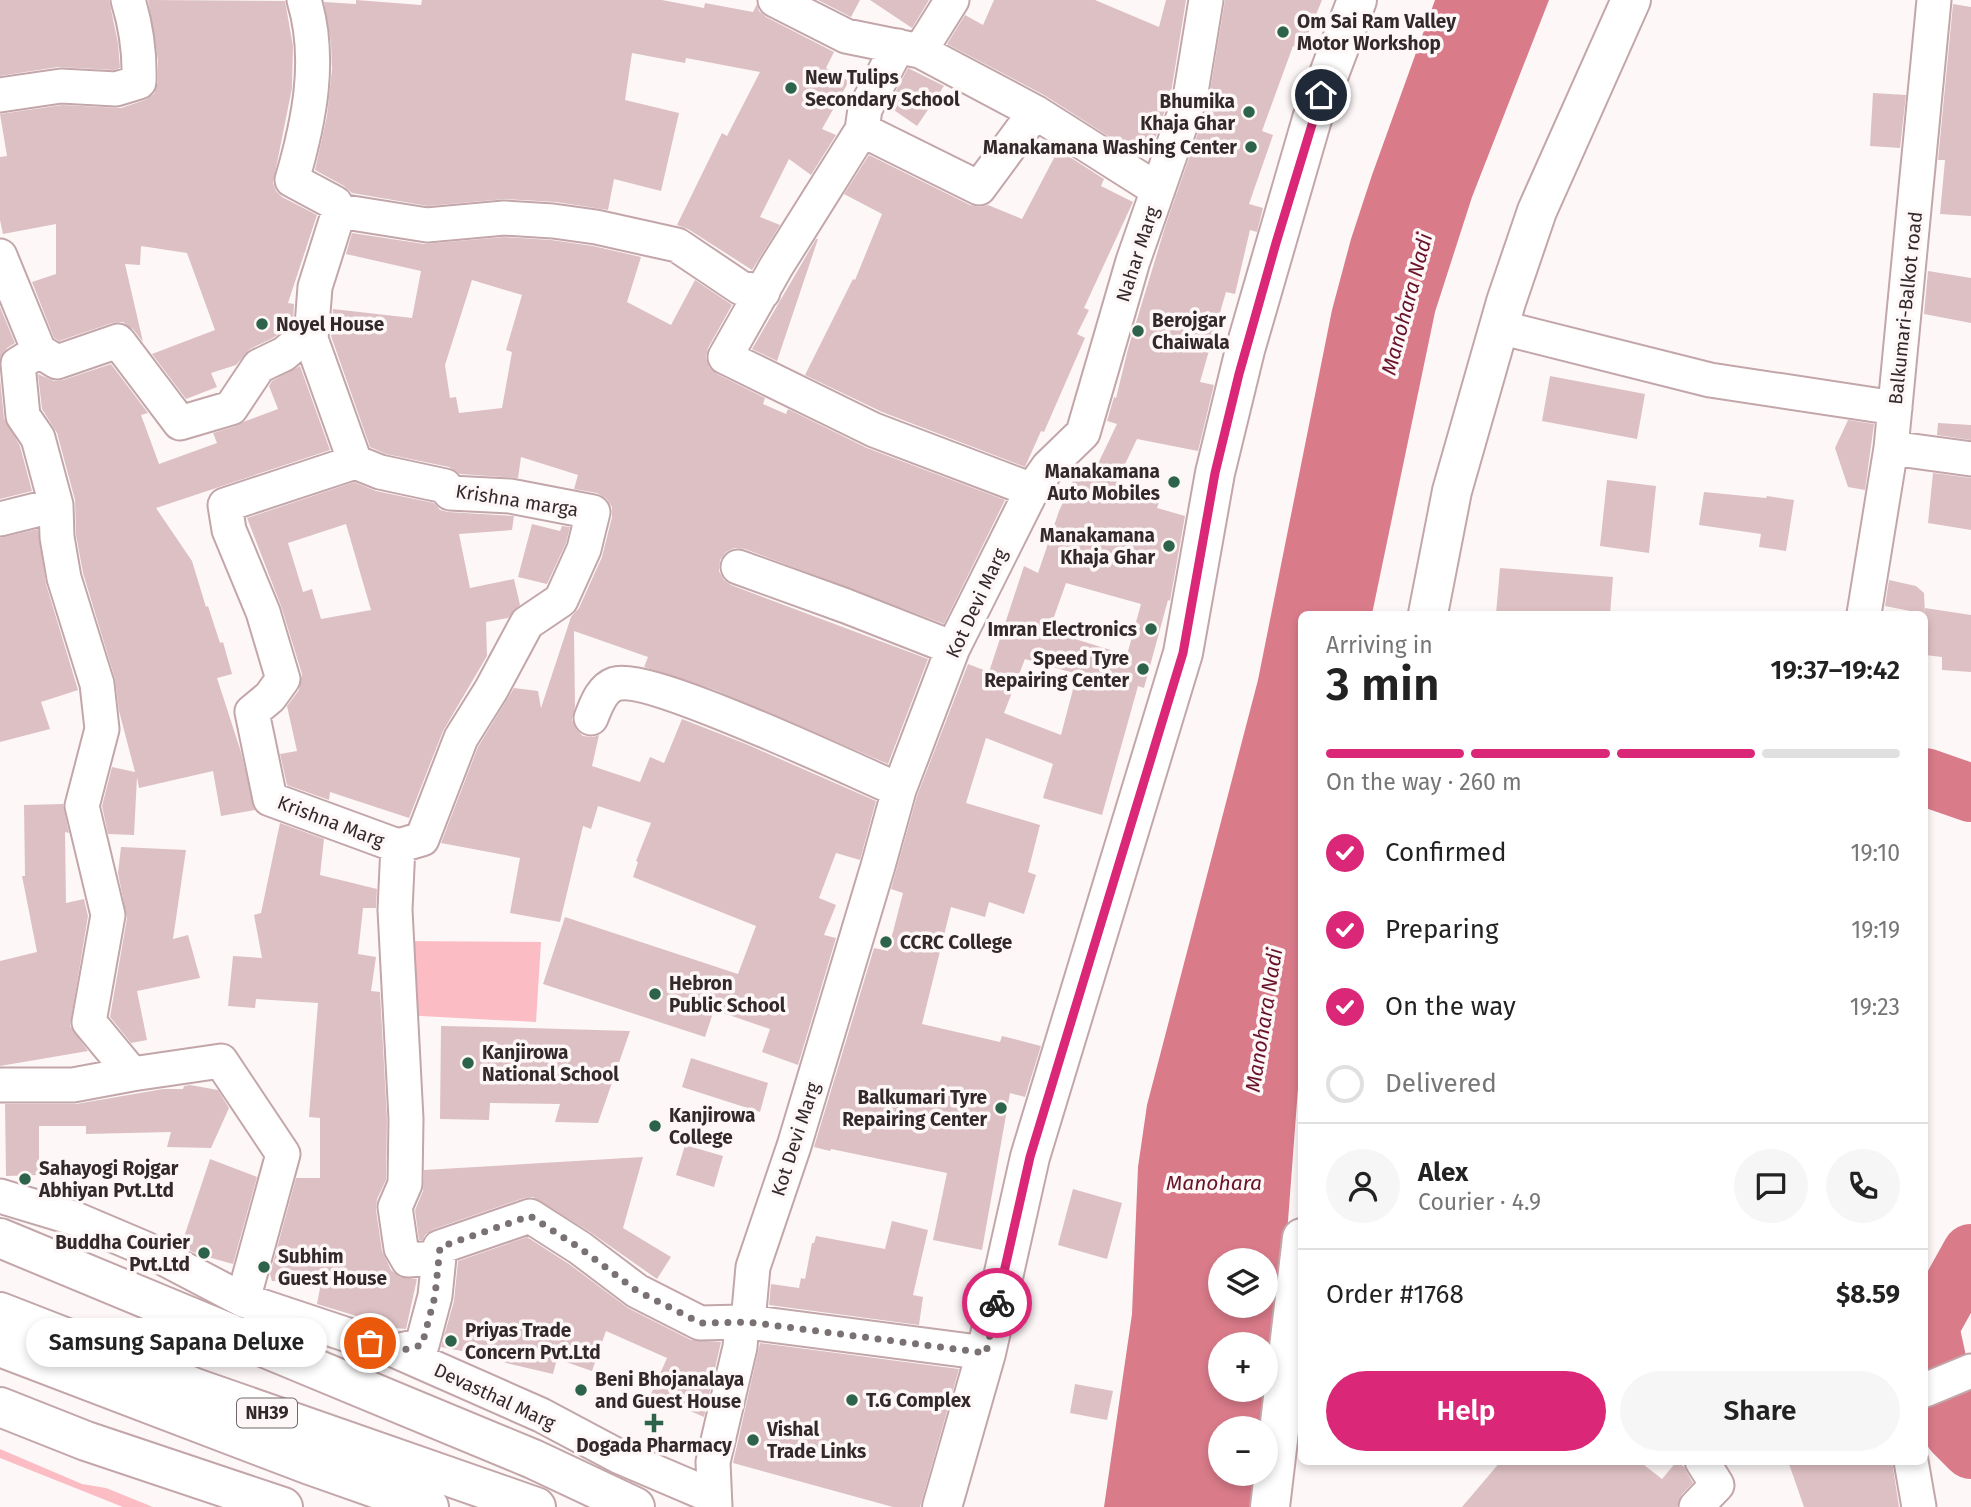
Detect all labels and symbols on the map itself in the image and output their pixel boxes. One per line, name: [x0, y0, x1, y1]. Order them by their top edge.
place label: Om Sai Ram Valley Motor Workshop: [1297, 10, 1456, 55]
marker: Om Sai Ram Valley Motor Workshop: [1275, 24, 1291, 40]
pin: [1291, 65, 1351, 125]
place label: New Tulips Secondary School: [805, 66, 960, 111]
marker: New Tulips Secondary School: [783, 80, 799, 96]
place label: Bhumika Khaja Ghar: [1140, 90, 1235, 135]
marker: Bhumika Khaja Ghar: [1241, 104, 1257, 120]
place label: Manakamana Washing Center: [983, 136, 1237, 159]
marker: Manakamana Washing Center: [1243, 139, 1259, 155]
street label: Nahar Marg: [1111, 203, 1164, 305]
street label: Balkumari-Balkot road: [1884, 210, 1927, 406]
water label: Manohara Nadi: [1376, 230, 1438, 378]
place label: Berojgar Chaiwala: [1152, 309, 1230, 354]
place label: Noyel House: [276, 313, 384, 336]
marker: Noyel House: [254, 316, 270, 332]
marker: Berojgar Chaiwala: [1130, 323, 1146, 339]
place label: Manakamana Auto Mobiles: [1045, 460, 1160, 505]
marker: Manakamana Auto Mobiles: [1166, 474, 1182, 490]
street label: Krishna marga: [454, 479, 580, 522]
place label: Manakamana Khaja Ghar: [1040, 524, 1155, 569]
marker: Manakamana Khaja Ghar: [1161, 538, 1177, 554]
street label: Kot Devi Marg: [941, 545, 1012, 662]
place label: Imran Electronics: [988, 618, 1137, 641]
marker: Imran Electronics: [1143, 621, 1159, 637]
place label: Speed Tyre Repairing Center: [984, 647, 1129, 692]
marker: Speed Tyre Repairing Center: [1135, 661, 1151, 677]
street label: Krishna Marg: [274, 791, 388, 852]
place label: CCRC College: [900, 931, 1012, 954]
marker: CCRC College: [878, 934, 894, 950]
water label: Manohara Nadi: [1240, 946, 1288, 1094]
place label: Hebron Public School: [669, 972, 786, 1017]
marker: Hebron Public School: [647, 986, 663, 1002]
place label: Kanjirowa National School: [482, 1041, 619, 1086]
marker: Kanjirowa National School: [460, 1055, 476, 1071]
street label: Kot Devi Marg: [766, 1079, 825, 1199]
place label: Balkumari Tyre Repairing Center: [842, 1086, 987, 1131]
marker: Balkumari Tyre Repairing Center: [993, 1100, 1009, 1116]
place label: Kanjirowa College: [669, 1104, 755, 1149]
marker: Kanjirowa College: [647, 1118, 663, 1134]
place label: Sahayogi Rojgar Abhiyan Pvt.Ltd: [38, 1157, 179, 1202]
water label: Manohara: [1166, 1170, 1262, 1196]
marker: Sahayogi Rojgar Abhiyan Pvt.Ltd: [17, 1171, 33, 1187]
place label: Buddha Courier Pvt.Ltd: [55, 1231, 190, 1276]
marker: Buddha Courier Pvt.Ltd: [196, 1245, 212, 1261]
place label: Subhim Guest House: [278, 1245, 387, 1290]
marker: Subhim Guest House: [256, 1259, 272, 1275]
courier: [962, 1268, 1032, 1338]
pin: [340, 1313, 400, 1373]
callout: Samsung Sapana Deluxe: [27, 1318, 328, 1368]
place label: Priyas Trade Concern Pvt.Ltd: [465, 1319, 601, 1364]
marker: Priyas Trade Concern Pvt.Ltd: [443, 1333, 459, 1349]
street label: Devasthal Marg: [430, 1358, 559, 1435]
place label: Beni Bhojanalaya and Guest House: [595, 1368, 744, 1413]
marker: Beni Bhojanalaya and Guest House: [573, 1382, 589, 1398]
place label: T.G Complex: [866, 1389, 971, 1412]
marker: T.G Complex: [844, 1392, 860, 1408]
road number: NH39: [237, 1398, 297, 1428]
marker: Dogada Pharmacy: [646, 1415, 662, 1431]
place label: Vishal Trade Links: [766, 1418, 866, 1463]
marker: Vishal Trade Links: [745, 1432, 761, 1448]
place label: Dogada Pharmacy: [576, 1434, 732, 1457]

